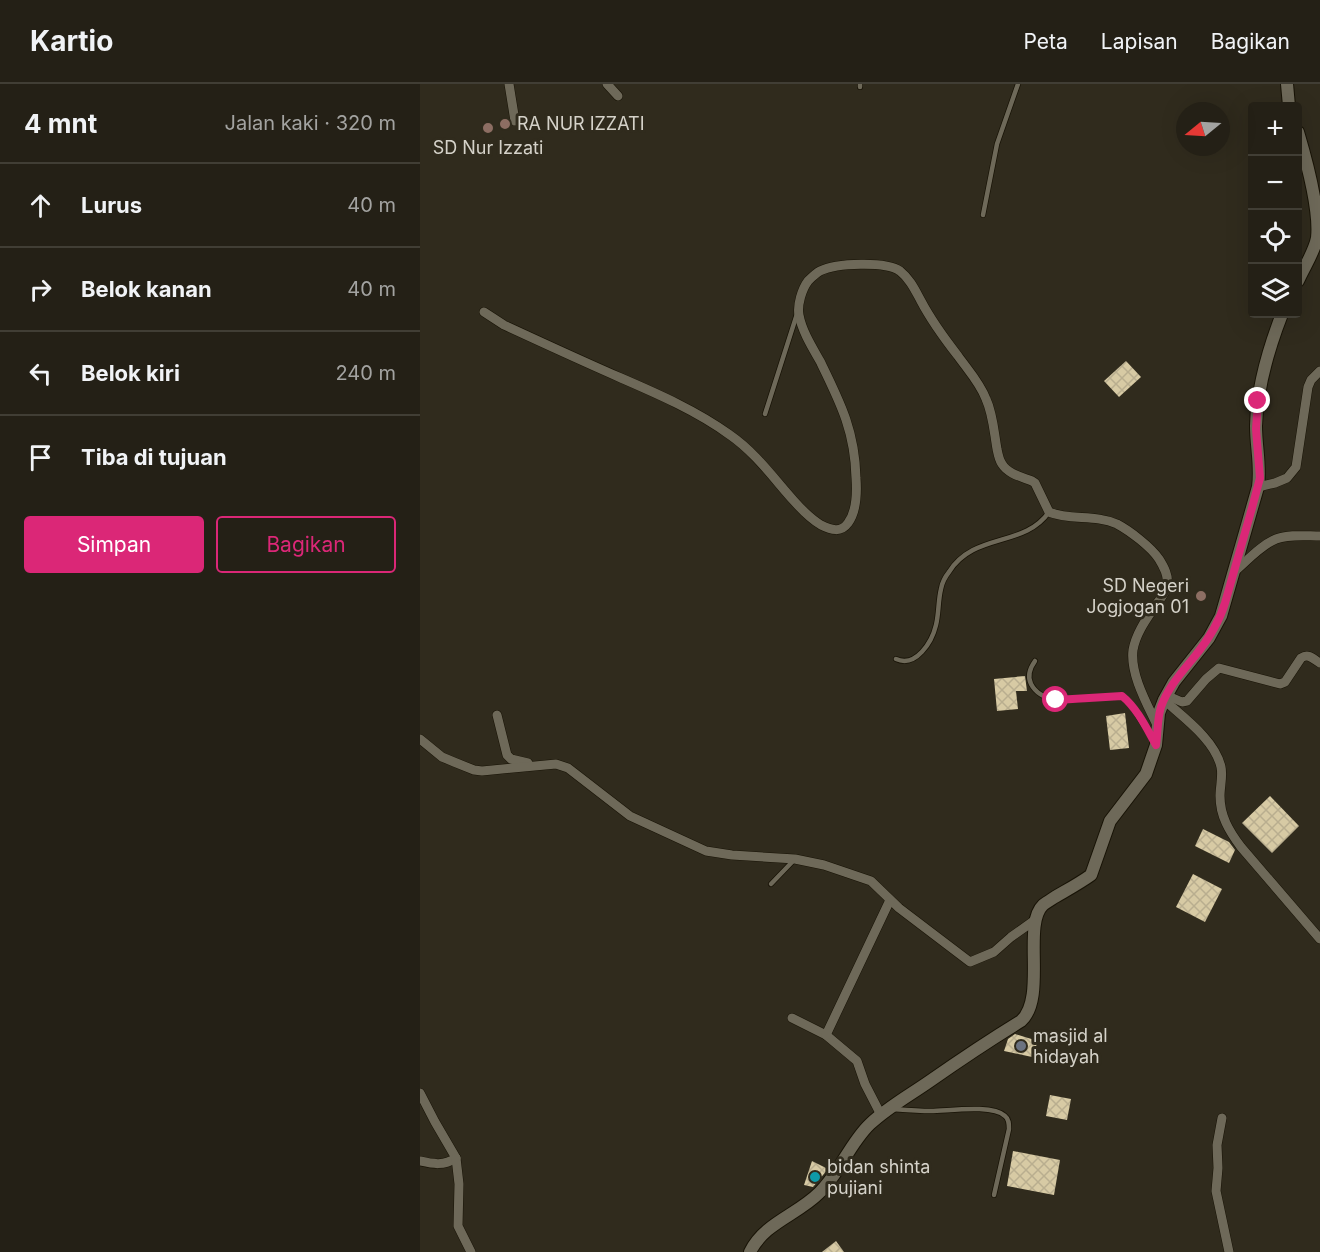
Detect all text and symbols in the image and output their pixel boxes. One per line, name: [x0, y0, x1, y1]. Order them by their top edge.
text: Kartio: [30, 24, 113, 58]
text: Peta: [1024, 29, 1068, 54]
text: Lapisan: [1101, 29, 1178, 54]
text: Bagikan: [1211, 29, 1290, 54]
north arrow: [1176, 102, 1230, 156]
map controls: [1248, 102, 1302, 318]
button: +: [1248, 102, 1302, 156]
text: 4 mnt: [24, 108, 97, 139]
text: Jalan kaki · 320 m: [224, 111, 396, 135]
place label: RA NUR IZZATI: [517, 113, 645, 134]
marker: RA NUR IZZATI: [498, 117, 512, 131]
marker: SD Nur Izzati: [481, 121, 495, 135]
place label: SD Nur Izzati: [433, 137, 543, 158]
button: −: [1248, 156, 1302, 210]
icon: ahead: [24, 189, 57, 222]
text: Lurus: [81, 192, 142, 218]
text: 40 m: [347, 193, 396, 217]
button: locate: [1248, 210, 1302, 264]
button: layers: [1248, 264, 1302, 318]
icon: right: [24, 273, 57, 306]
text: Belok kanan: [81, 276, 212, 302]
text: 40 m: [347, 277, 396, 301]
icon: left: [24, 357, 57, 390]
text: Belok kiri: [81, 360, 180, 386]
text: 240 m: [335, 361, 396, 385]
route end: [1244, 387, 1270, 413]
icon: arrive: [24, 441, 57, 474]
text: Tiba di tujuan: [81, 444, 227, 470]
button: Simpan: [24, 516, 204, 573]
button: Bagikan: [216, 516, 396, 573]
place label: SD Negeri Jogjogan 01: [1086, 575, 1189, 617]
marker: SD Negeri Jogjogan 01: [1194, 589, 1208, 603]
route start: [1042, 686, 1068, 712]
place label: masjid al hidayah: [1033, 1025, 1108, 1067]
marker: masjid al hidayah: [1014, 1039, 1028, 1053]
place label: bidan shinta pujiani: [827, 1156, 930, 1198]
marker: bidan shinta pujiani: [808, 1170, 822, 1184]

